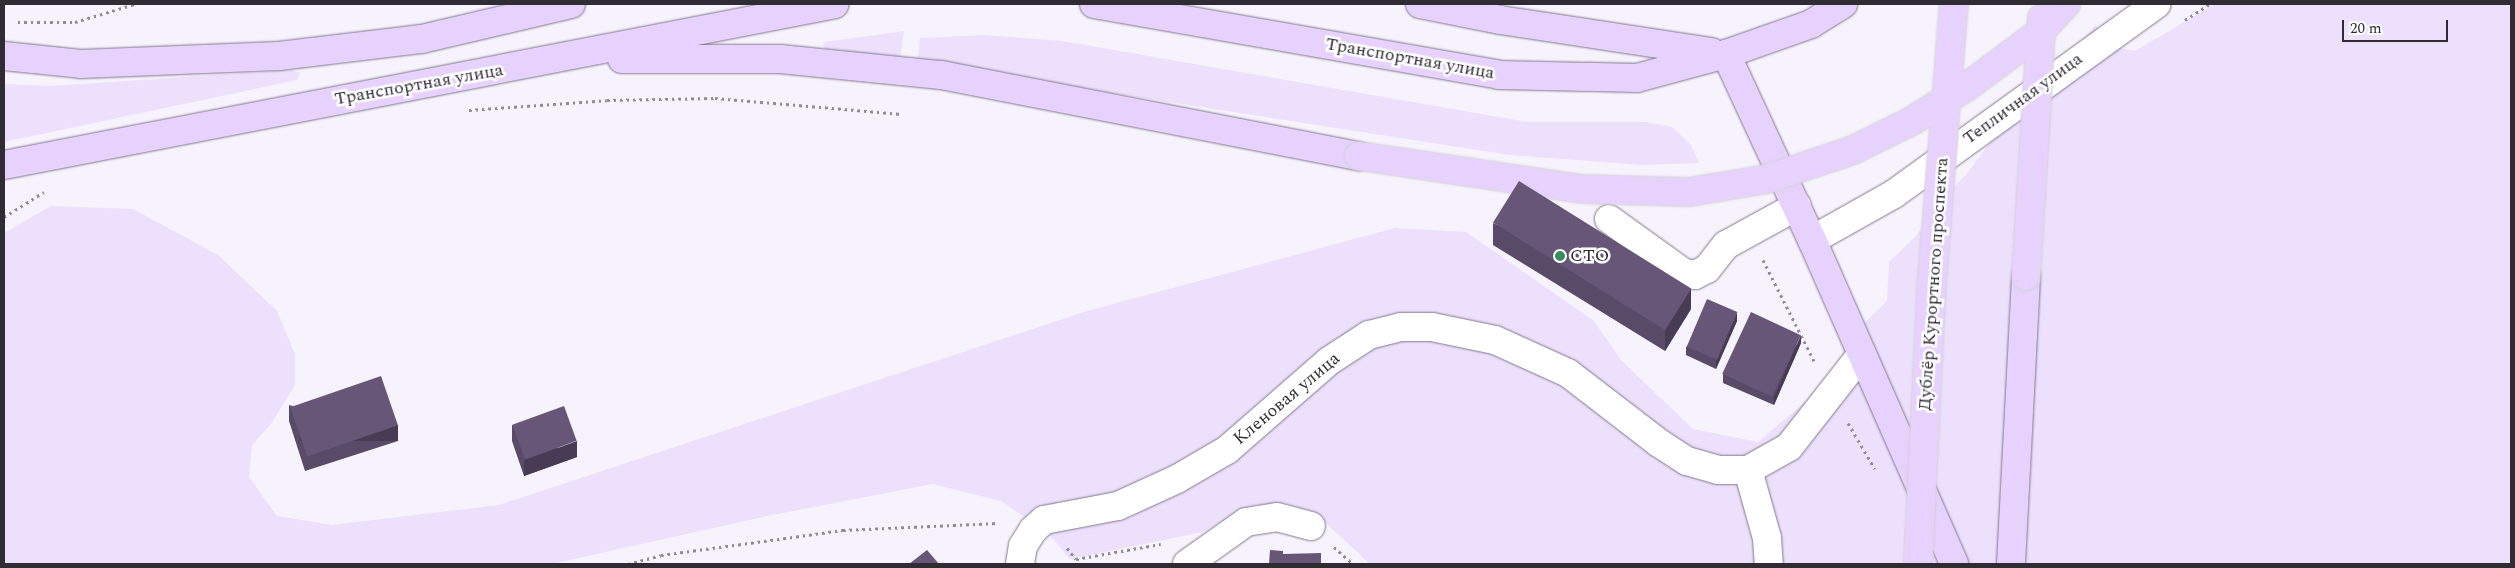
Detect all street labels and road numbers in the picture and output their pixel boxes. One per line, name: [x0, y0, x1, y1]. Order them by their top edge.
street label: Транспортная улица: [1324, 34, 1496, 84]
street label: Тепличная улица: [1959, 48, 2087, 150]
street label: Транспортная улица: [333, 60, 505, 110]
street label: Дублёр Курортного проспекта: [1914, 157, 1954, 411]
street label: Кленовая улица: [1229, 348, 1345, 450]

